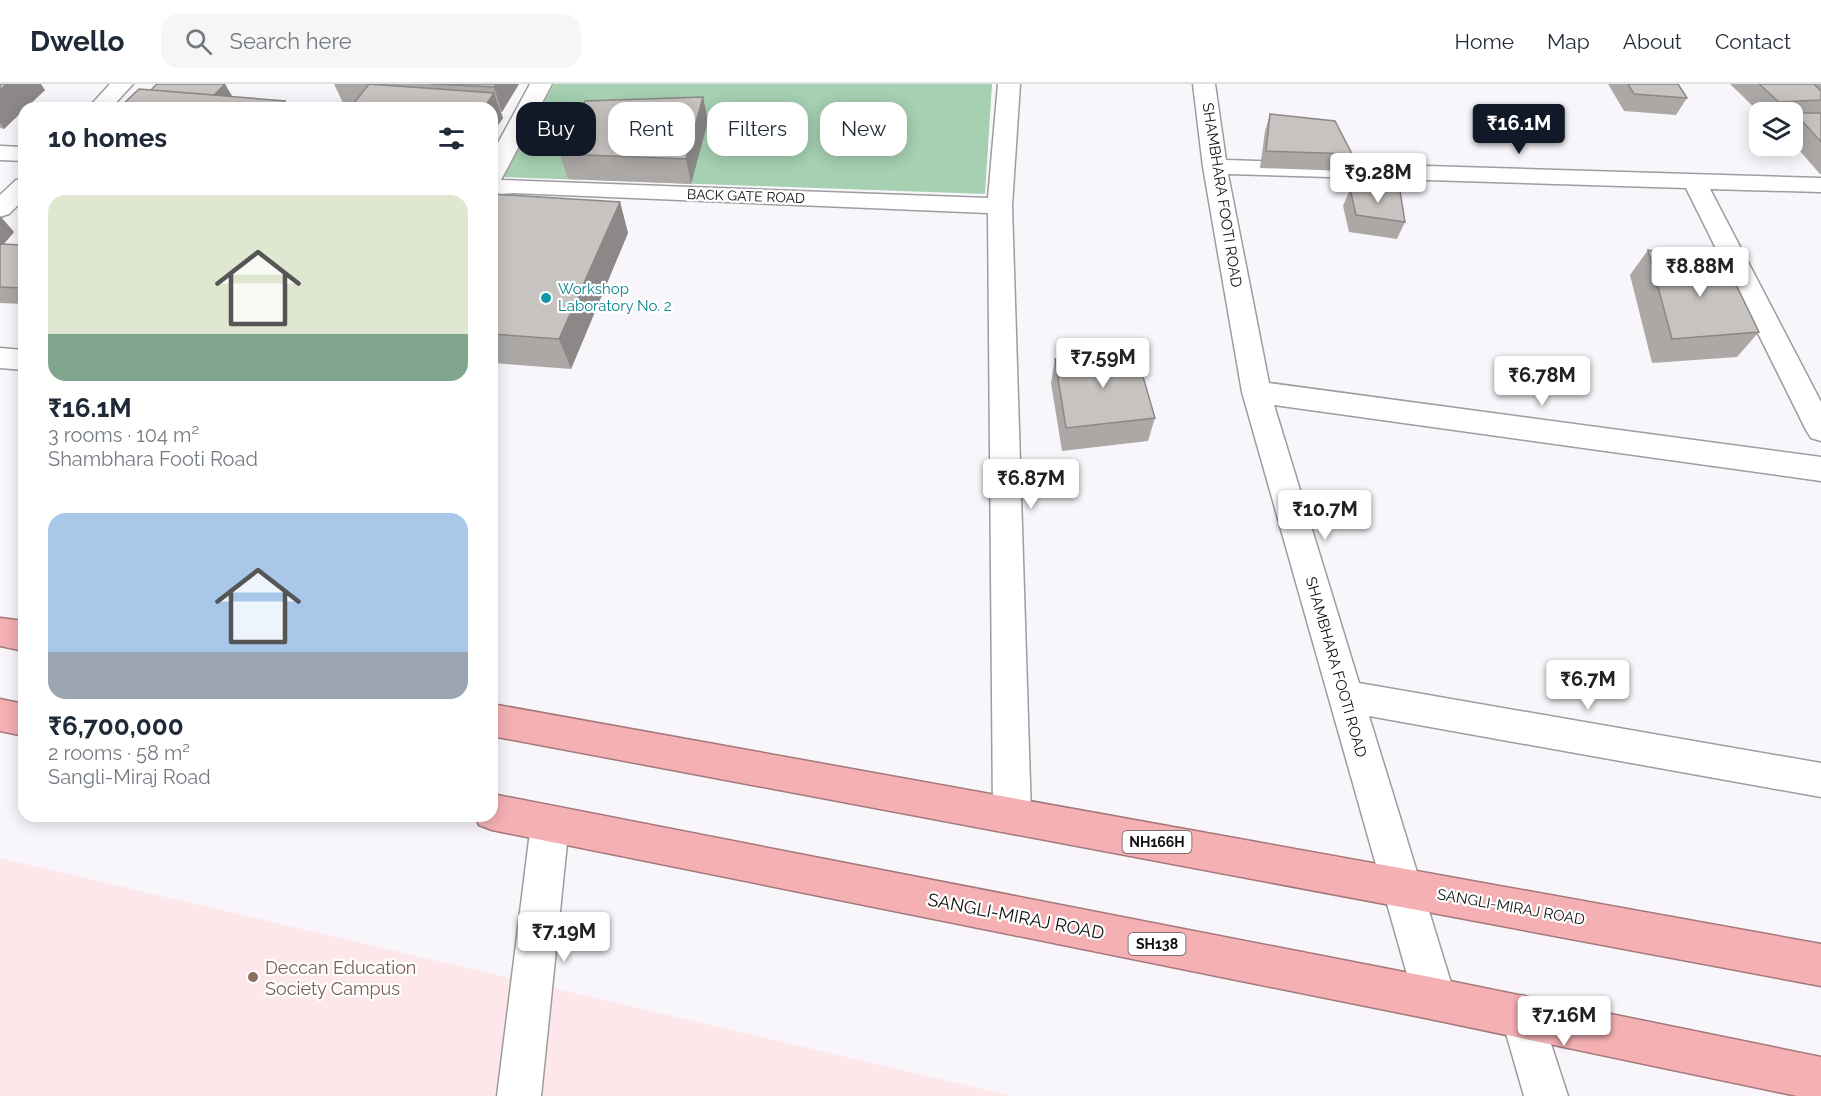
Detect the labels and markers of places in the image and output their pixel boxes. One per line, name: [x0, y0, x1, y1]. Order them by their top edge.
pin: ₹16.1M: [1470, 104, 1568, 155]
pin: ₹9.28M: [1329, 153, 1427, 204]
pin: ₹8.88M: [1651, 247, 1749, 298]
place label: Workshop Laboratory No. 2: [558, 280, 672, 315]
marker: Workshop Laboratory No. 2: [539, 291, 553, 305]
pin: ₹7.59M: [1054, 338, 1152, 389]
pin: ₹6.78M: [1493, 356, 1591, 407]
pin: ₹6.87M: [982, 459, 1080, 510]
pin: ₹10.7M: [1276, 490, 1374, 541]
pin: ₹6.7M: [1546, 660, 1630, 711]
pin: ₹7.19M: [515, 912, 613, 963]
place label: Deccan Education Society Campus: [265, 957, 416, 999]
marker: Deccan Education Society Campus: [246, 970, 260, 984]
pin: ₹7.16M: [1515, 996, 1613, 1047]

